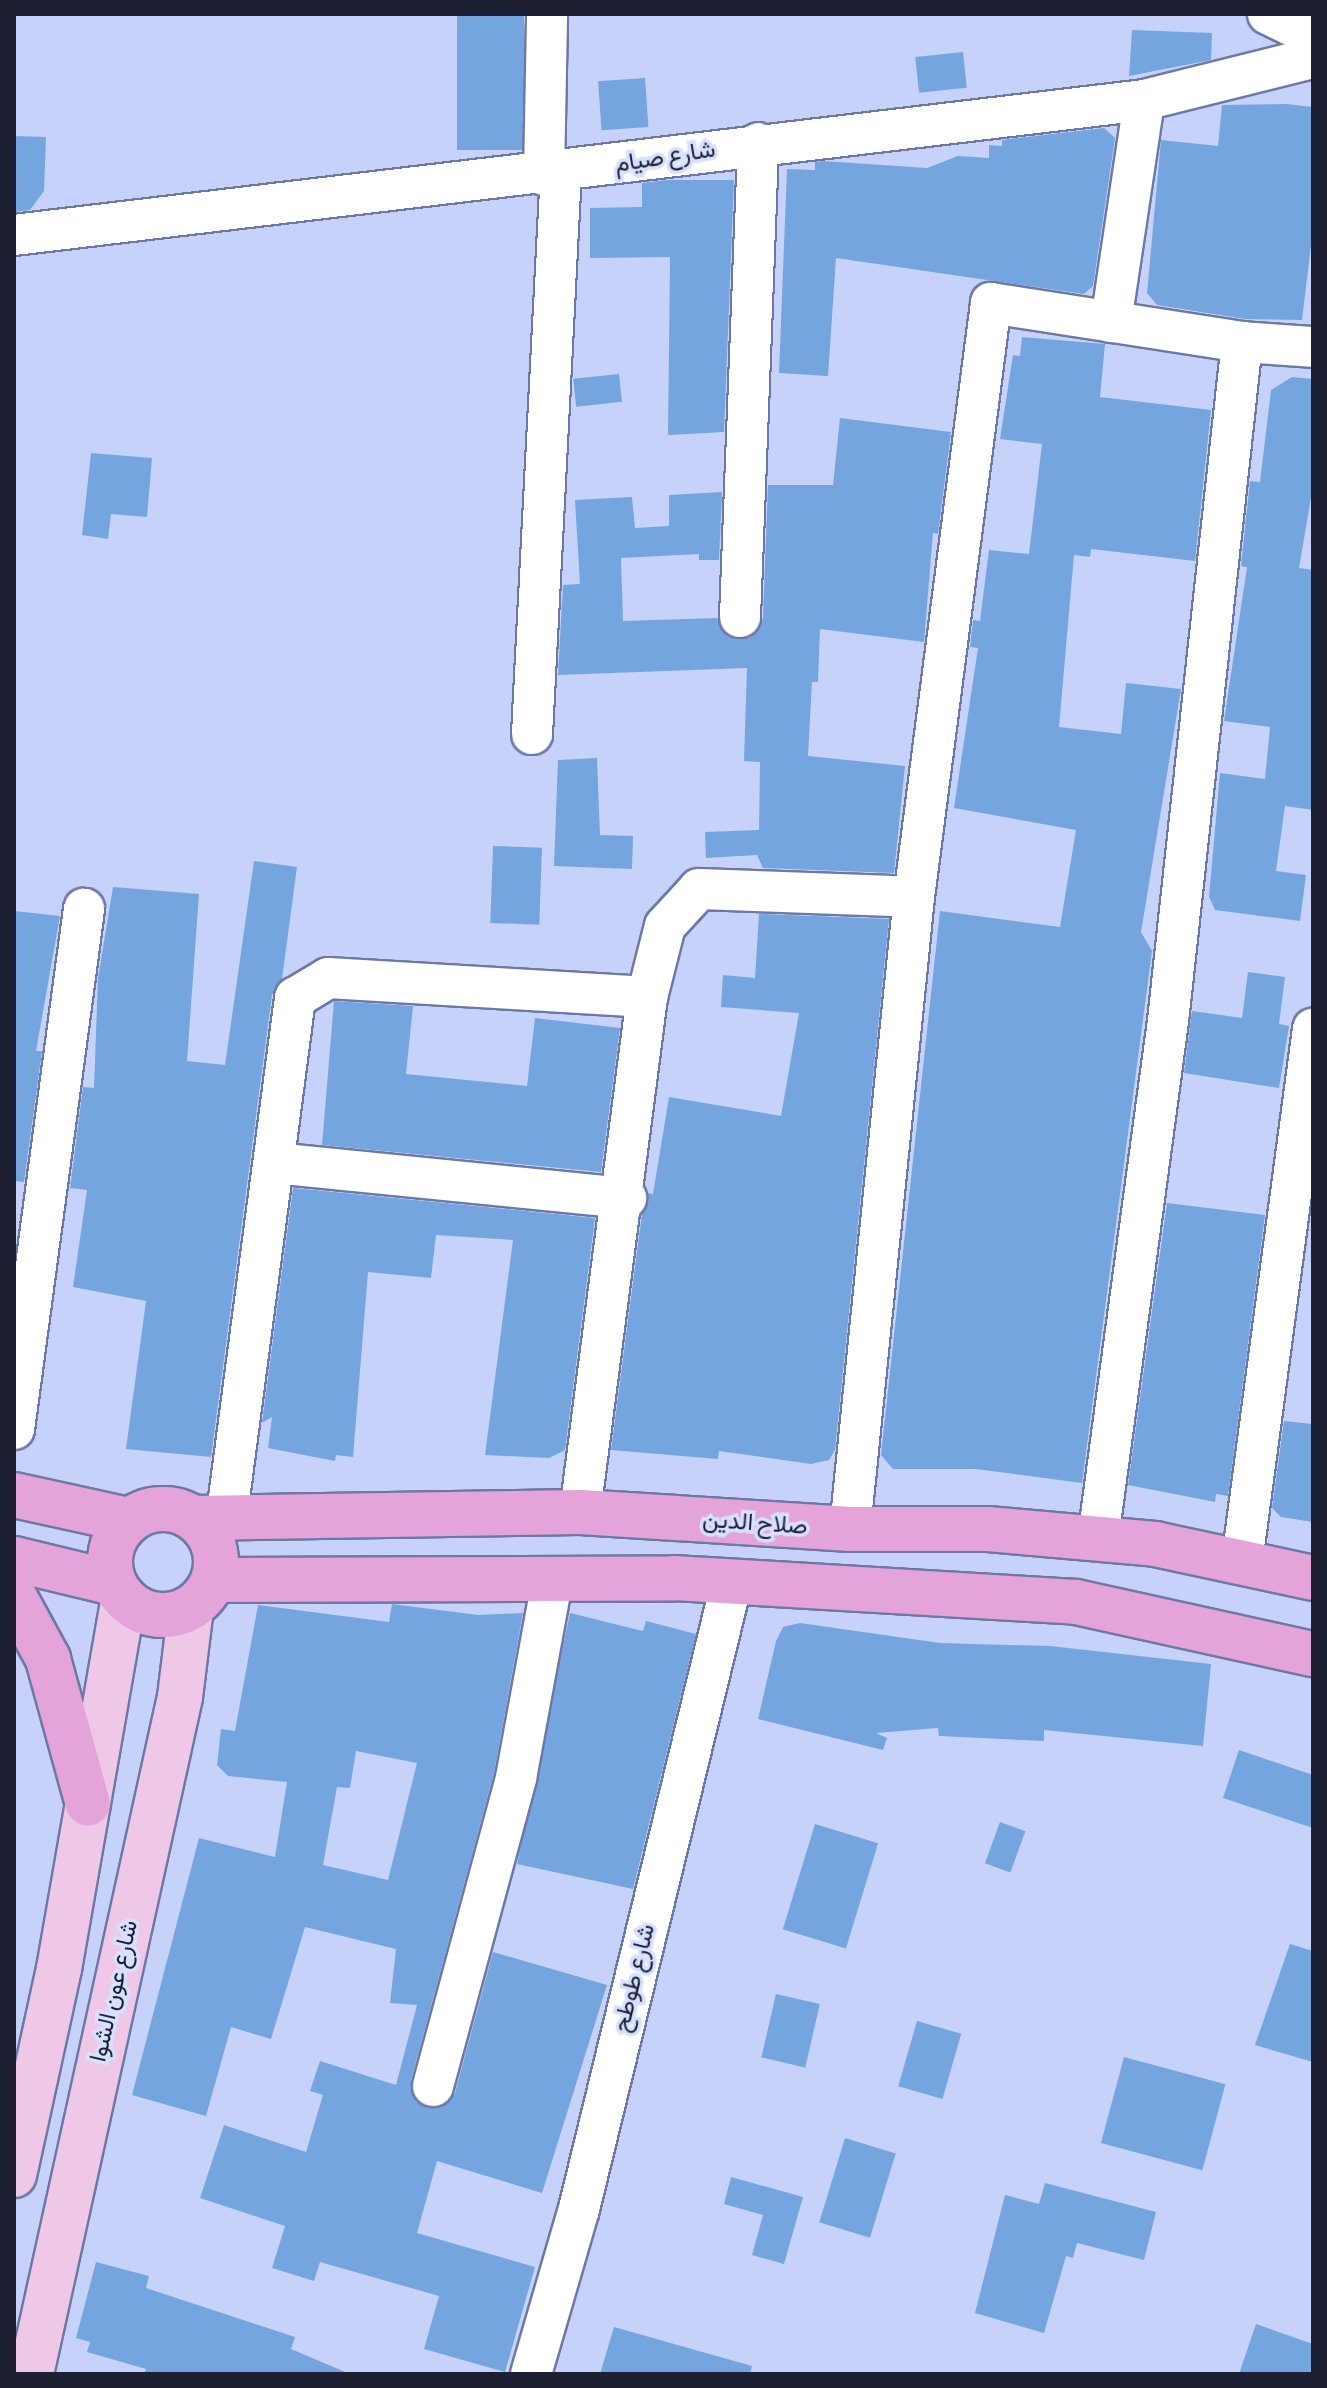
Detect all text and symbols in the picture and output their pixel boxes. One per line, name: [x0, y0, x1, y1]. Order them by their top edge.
street label: شارع صيام: [613, 135, 717, 179]
street label: صلاح الدين: [701, 1505, 809, 1541]
street label: شارع عون الشوا: [84, 1917, 144, 2065]
street label: شارع طوطح: [607, 1921, 661, 2035]

